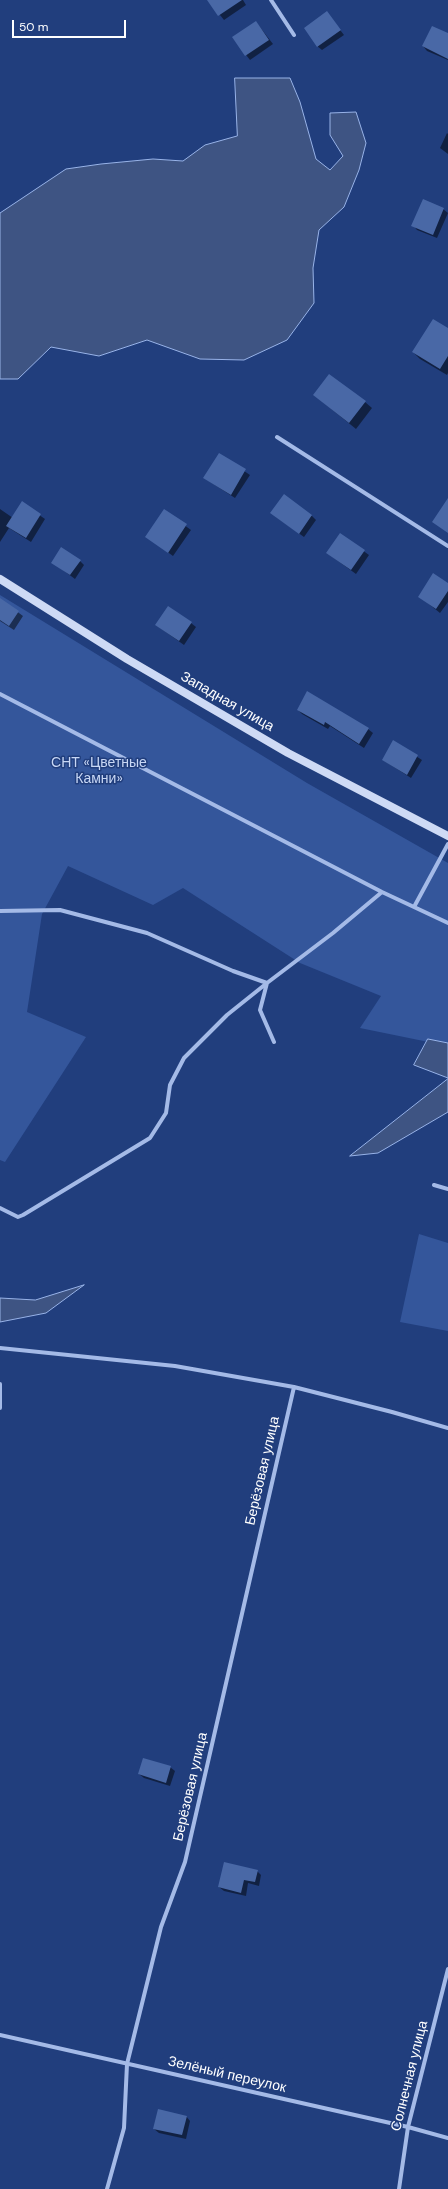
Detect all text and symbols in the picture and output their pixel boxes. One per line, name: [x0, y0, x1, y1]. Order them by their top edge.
scale bar: [14, 12, 128, 38]
text: 50 m: [19, 19, 48, 35]
street label: Западная улица: [177, 668, 277, 736]
park label: СНТ «Цветные Камни»: [51, 755, 147, 788]
street label: Берёзовая улица: [242, 1415, 284, 1527]
street label: Берёзовая улица: [170, 1731, 212, 1843]
street label: Солнечная улица: [388, 2019, 432, 2133]
street label: Зелёный переулок: [166, 2053, 288, 2097]

